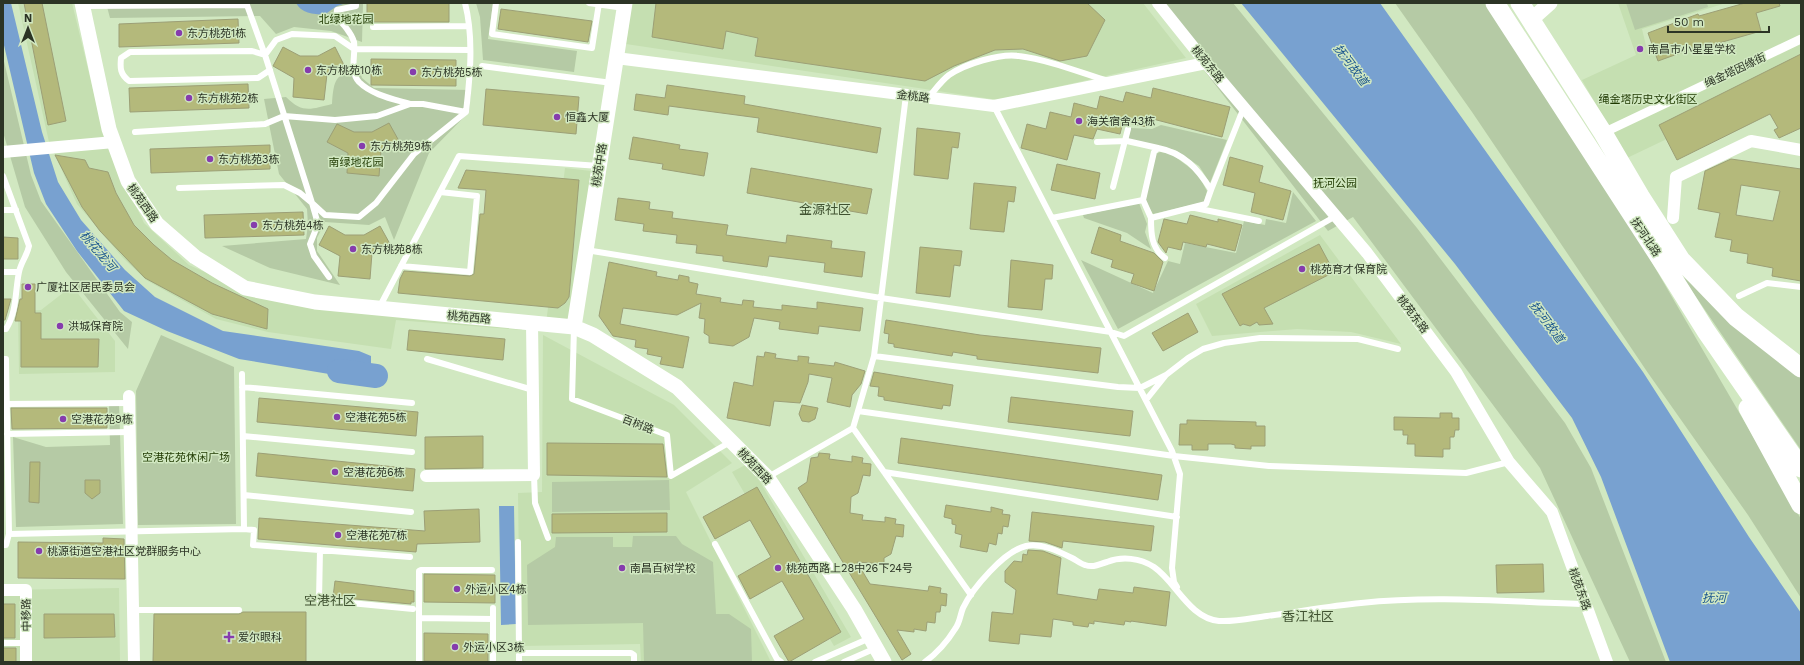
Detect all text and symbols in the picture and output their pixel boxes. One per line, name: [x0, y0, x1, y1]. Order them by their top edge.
north arrow: [8, 8, 48, 48]
scale bar: [1668, 8, 1769, 34]
text: N: [24, 12, 32, 25]
park label: 北绿地花园: [319, 13, 374, 26]
text: 50 m: [1674, 15, 1704, 29]
place label: 东方桃苑1栋: [187, 27, 246, 40]
marker: 东方桃苑1栋: [174, 28, 184, 38]
water label: 抚河故道: [1331, 42, 1372, 90]
street label: 桃苑东路: [1189, 43, 1227, 86]
place label: 南昌市小星星学校: [1648, 43, 1736, 56]
marker: 南昌市小星星学校: [1635, 44, 1645, 54]
street label: 绳金塔因缘街: [1703, 51, 1768, 90]
place label: 东方桃苑10栋: [316, 64, 382, 77]
marker: 东方桃苑10栋: [303, 65, 313, 75]
place label: 东方桃苑5栋: [421, 66, 482, 79]
marker: 东方桃苑5栋: [408, 67, 418, 77]
street label: 金桃路: [896, 88, 930, 105]
place label: 东方桃苑2栋: [197, 92, 258, 105]
marker: 东方桃苑2栋: [184, 93, 194, 103]
park label: 绳金塔历史文化街区: [1599, 93, 1698, 106]
place label: 恒鑫大厦: [565, 111, 609, 124]
marker: 恒鑫大厦: [552, 112, 562, 122]
place label: 海关宿舍43栋: [1087, 115, 1155, 128]
marker: 海关宿舍43栋: [1074, 116, 1084, 126]
place label: 东方桃苑9栋: [370, 140, 432, 153]
marker: 东方桃苑9栋: [357, 141, 367, 151]
street label: 桃苑中路: [590, 142, 609, 188]
place label: 东方桃苑3栋: [218, 153, 279, 166]
marker: 东方桃苑3栋: [205, 154, 215, 164]
park label: 南绿地花园: [329, 156, 384, 169]
park label: 抚河公园: [1313, 177, 1357, 190]
street label: 桃苑西路: [125, 182, 161, 225]
district label: 金源社区: [799, 202, 851, 217]
street label: 抚河北路: [1628, 215, 1663, 259]
place label: 东方桃苑4栋: [262, 219, 324, 232]
marker: 东方桃苑4栋: [249, 220, 259, 230]
water label: 桃花龙河: [77, 228, 120, 275]
place label: 东方桃苑8栋: [361, 243, 423, 256]
marker: 东方桃苑8栋: [348, 244, 358, 254]
place label: 桃苑育才保育院: [1310, 263, 1387, 276]
marker: 桃苑育才保育院: [1297, 264, 1307, 274]
place label: 广厦社区居民委员会: [36, 281, 135, 294]
marker: 广厦社区居民委员会: [23, 282, 33, 292]
street label: 桃苑东路: [1394, 293, 1431, 336]
water label: 抚河故道: [1527, 299, 1568, 347]
street label: 桃苑西路: [446, 309, 491, 326]
place label: 洪城保育院: [68, 320, 123, 333]
marker: 洪城保育院: [55, 321, 65, 331]
place label: 空港花苑5栋: [345, 411, 406, 424]
marker: 空港花苑5栋: [332, 412, 342, 422]
street label: 百树路: [620, 412, 656, 436]
place label: 空港花苑9栋: [71, 413, 133, 426]
marker: 空港花苑9栋: [58, 414, 68, 424]
street label: 桃苑西路: [735, 446, 774, 487]
park label: 空港花苑休闲广场: [142, 451, 230, 464]
place label: 空港花苑6栋: [343, 466, 405, 479]
marker: 空港花苑6栋: [330, 467, 340, 477]
place label: 空港花苑7栋: [346, 529, 407, 542]
marker: 空港花苑7栋: [333, 530, 343, 540]
place label: 桃源街道空港社区党群服务中心: [47, 545, 201, 558]
marker: 桃源街道空港社区党群服务中心: [34, 546, 44, 556]
place label: 南昌百树学校: [630, 562, 696, 575]
place label: 桃苑西路上28中26下24号: [786, 562, 913, 575]
marker: 南昌百树学校: [617, 563, 627, 573]
marker: 桃苑西路上28中26下24号: [773, 563, 783, 573]
street label: 桃苑东路: [1566, 566, 1593, 612]
place label: 外运小区4栋: [465, 583, 527, 596]
marker: 外运小区4栋: [452, 584, 462, 594]
water label: 抚河: [1702, 591, 1728, 605]
district label: 空港社区: [304, 593, 356, 608]
street label: 中移路: [20, 598, 33, 632]
district label: 香江社区: [1282, 609, 1334, 624]
marker: 爱尔眼科: [223, 631, 235, 643]
place label: 爱尔眼科: [238, 631, 282, 644]
place label: 外运小区3栋: [463, 641, 524, 654]
marker: 外运小区3栋: [450, 642, 460, 652]

